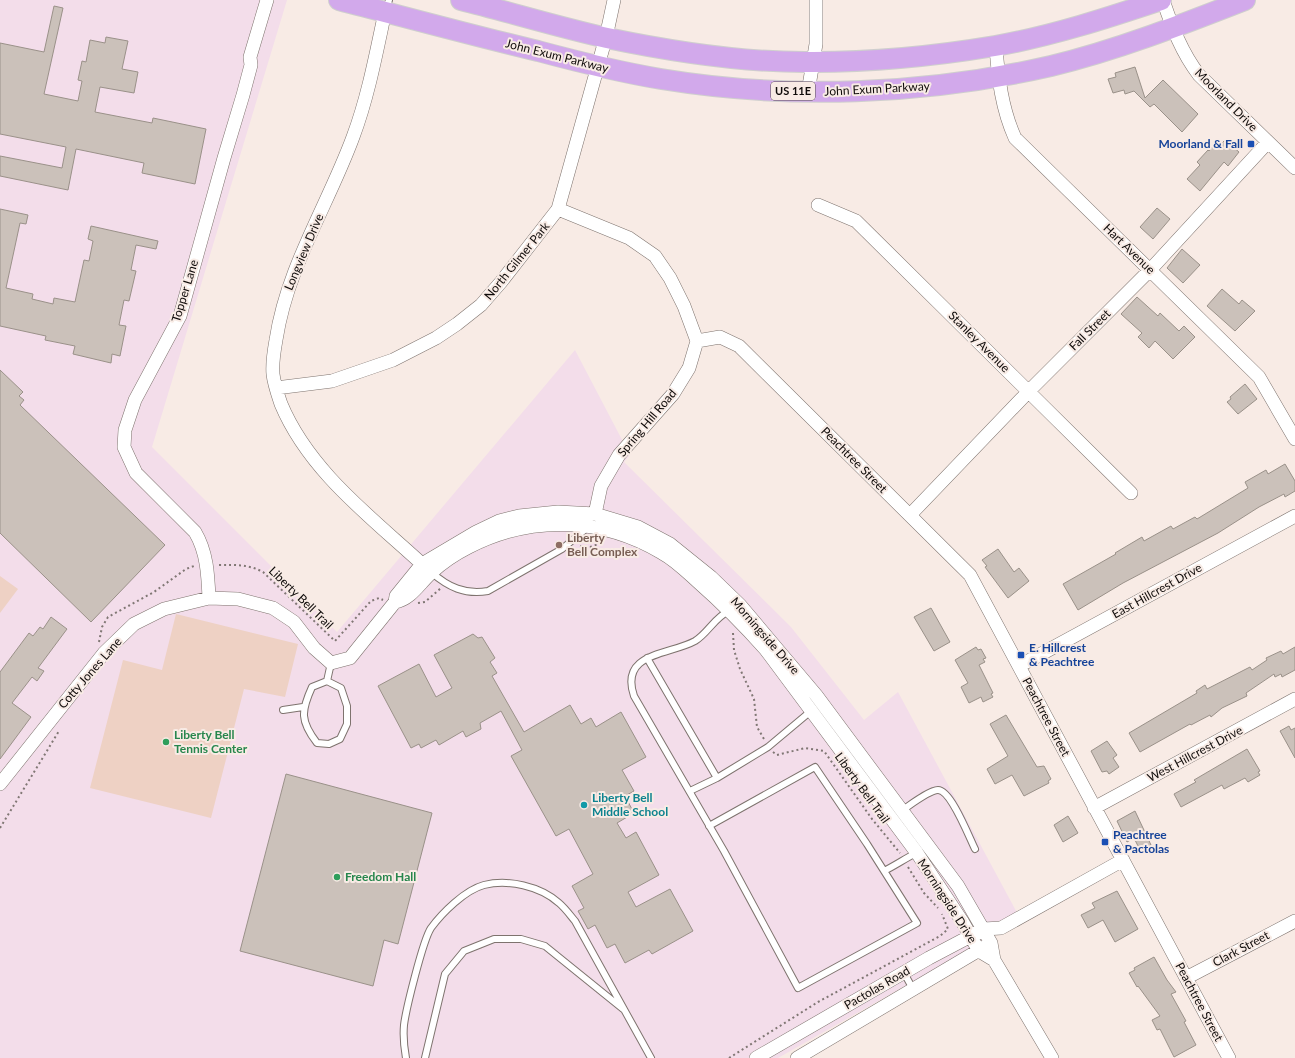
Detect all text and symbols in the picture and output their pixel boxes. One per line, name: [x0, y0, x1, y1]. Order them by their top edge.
street label: John Exum Parkway: [504, 35, 611, 76]
street label: Moorland Drive: [1192, 65, 1261, 134]
street label: John Exum Parkway: [824, 78, 931, 99]
road number: US 11E: [771, 82, 815, 100]
place label: Moorland & Fall: [1158, 136, 1243, 151]
marker: Moorland & Fall: [1246, 139, 1256, 149]
street label: Longview Drive: [281, 211, 326, 292]
street label: North Gilmer Park: [481, 218, 553, 303]
street label: Hart Avenue: [1100, 220, 1158, 277]
street label: Topper Lane: [168, 258, 201, 324]
street label: Fall Street: [1066, 305, 1114, 353]
street label: Stanley Avenue: [946, 308, 1013, 375]
street label: Spring Hill Road: [614, 386, 679, 460]
street label: Peachtree Street: [818, 423, 891, 496]
place label: Liberty Bell Complex: [567, 530, 638, 559]
marker: Liberty Bell Complex: [554, 540, 564, 550]
street label: East Hillcrest Drive: [1109, 560, 1204, 621]
street label: Liberty Bell Trail: [266, 563, 337, 632]
street label: Morningside Drive: [728, 594, 803, 677]
street label: Cotty Jones Lane: [55, 634, 125, 711]
place label: E. Hillcrest & Peachtree: [1029, 640, 1095, 669]
marker: E. Hillcrest & Peachtree: [1016, 650, 1026, 660]
street label: Peachtree Street: [1019, 675, 1074, 759]
street label: West Hillcrest Drive: [1145, 722, 1245, 785]
place label: Liberty Bell Tennis Center: [174, 727, 248, 756]
marker: Liberty Bell Tennis Center: [161, 737, 171, 747]
street label: Liberty Bell Trail: [832, 749, 893, 826]
place label: Liberty Bell Middle School: [592, 790, 668, 819]
marker: Liberty Bell Middle School: [579, 800, 589, 810]
place label: Peachtree & Pactolas: [1113, 827, 1169, 856]
marker: Peachtree & Pactolas: [1100, 837, 1110, 847]
street label: Morningside Drive: [915, 856, 980, 946]
place label: Freedom Hall: [345, 869, 416, 884]
marker: Freedom Hall: [332, 872, 342, 882]
street label: Clark Street: [1210, 927, 1272, 970]
street label: Peachtree Street: [1172, 960, 1227, 1044]
street label: Pactolas Road: [841, 963, 912, 1012]

